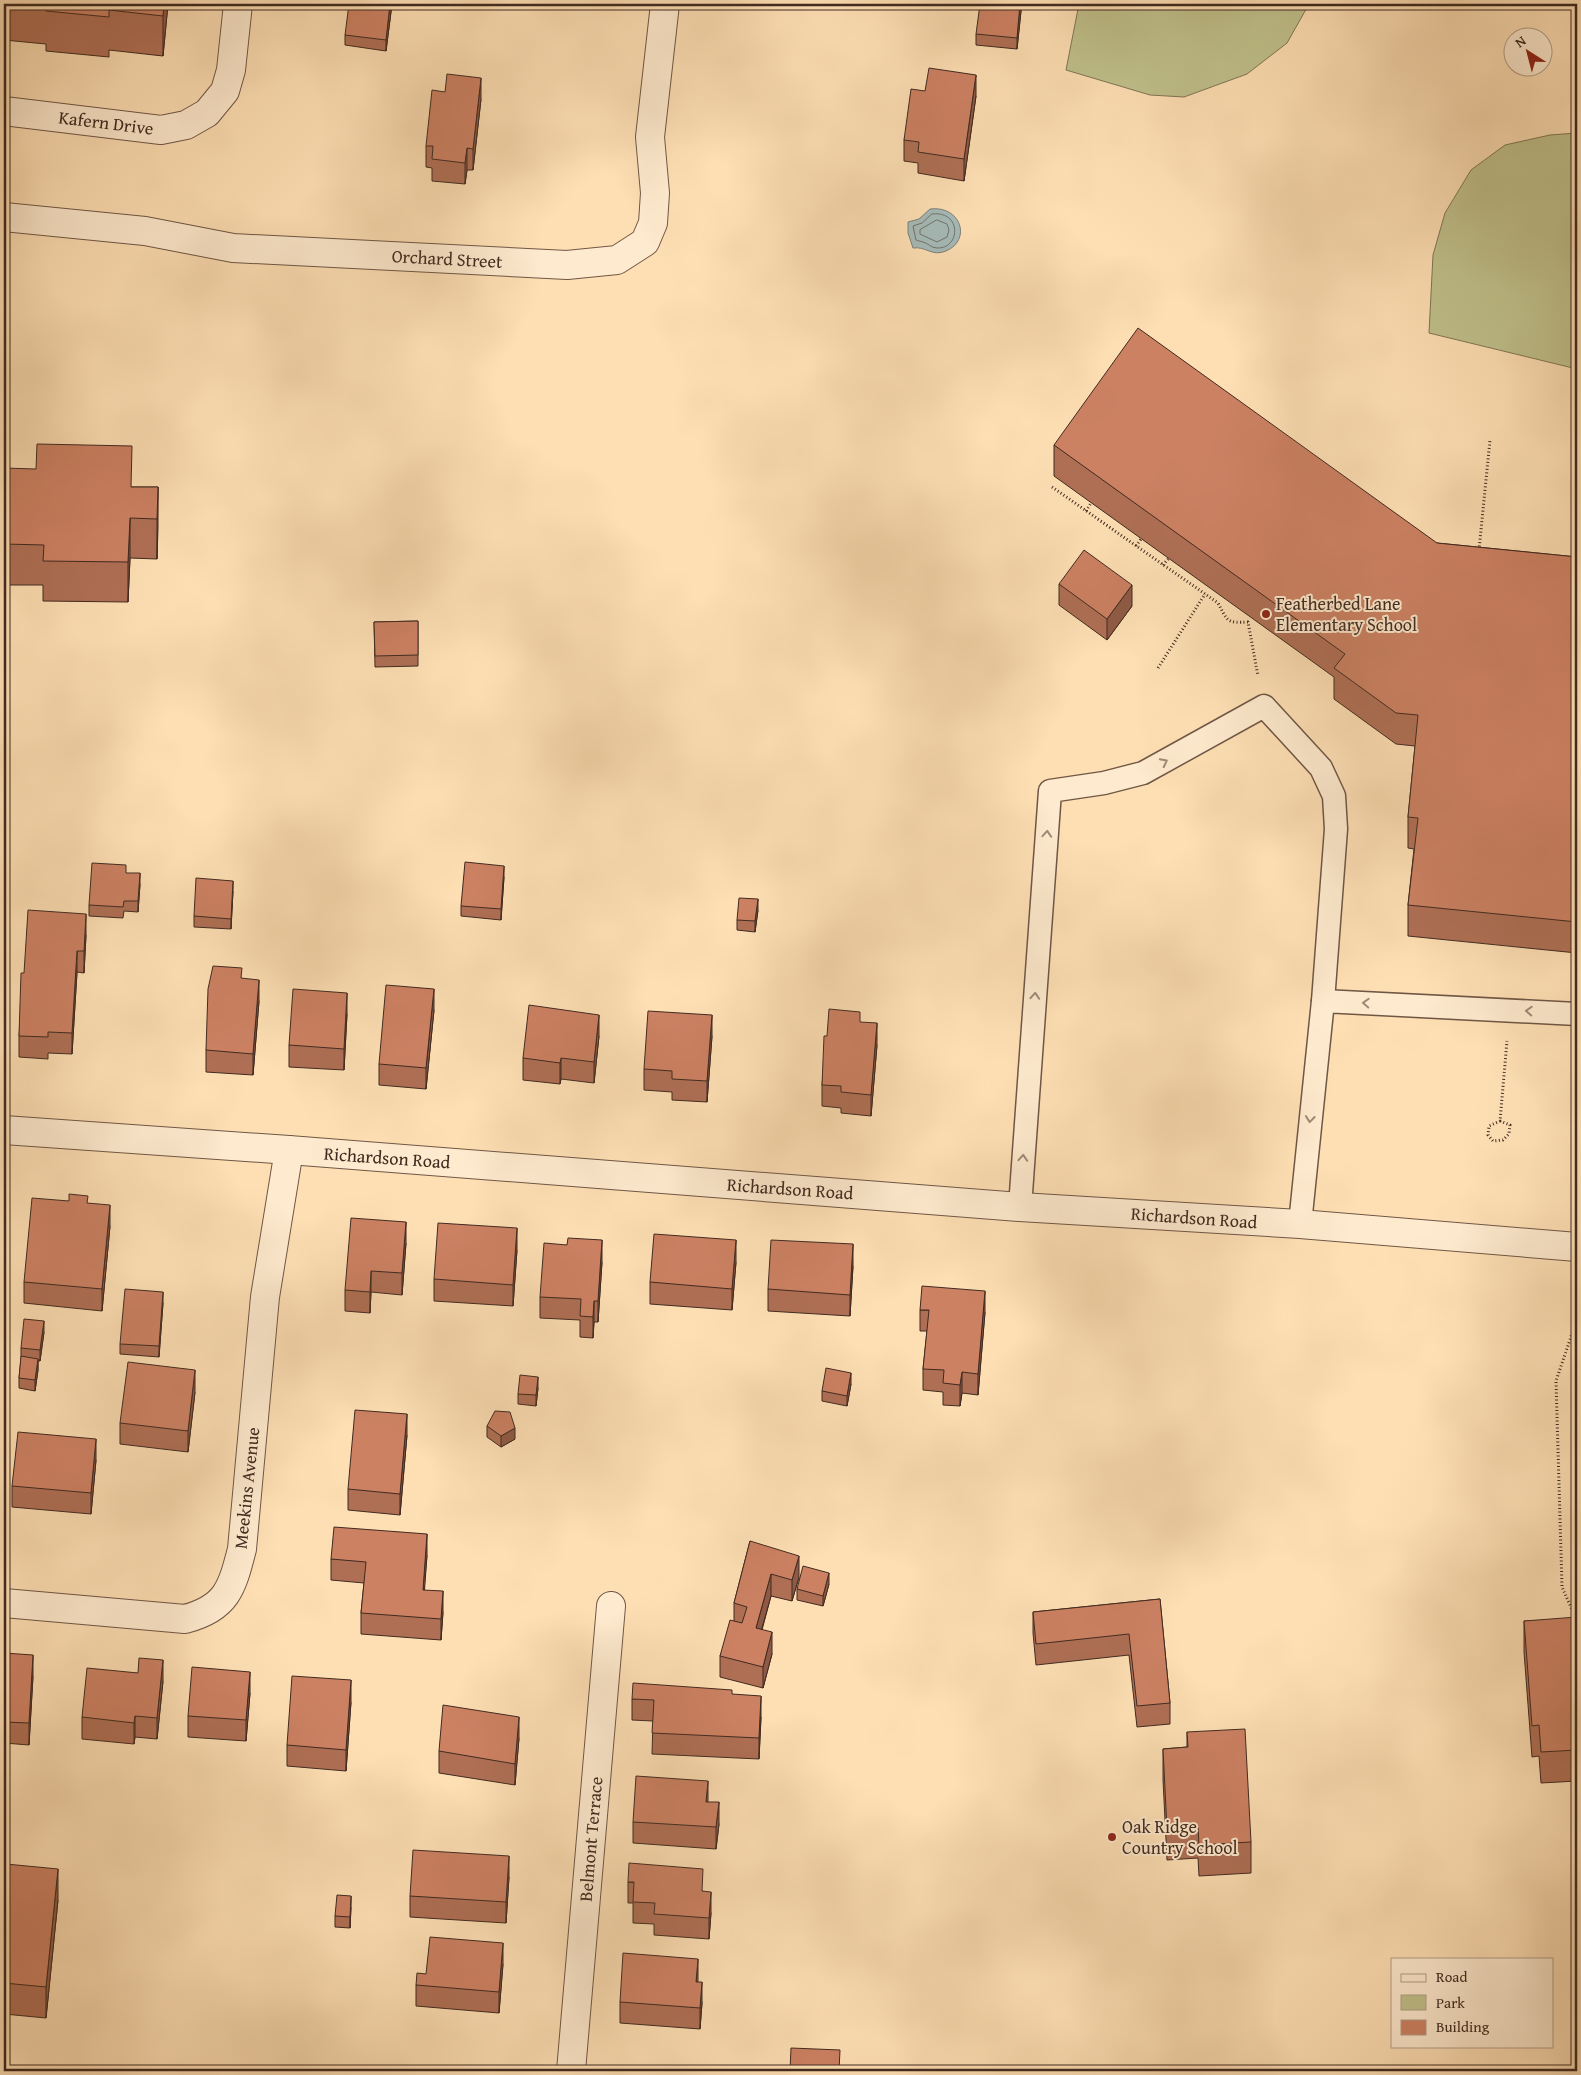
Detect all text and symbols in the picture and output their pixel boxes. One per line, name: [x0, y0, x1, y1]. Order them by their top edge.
north arrow: [1504, 28, 1554, 78]
text: N: [1511, 30, 1531, 52]
street label: Kafern Drive: [57, 103, 155, 142]
street label: Orchard Street: [391, 242, 504, 275]
place label: Featherbed Lane Elementary School: [1276, 590, 1417, 638]
marker: Featherbed Lane Elementary School: [1260, 608, 1272, 620]
one-way arrow: [1159, 758, 1168, 768]
one-way arrow: [1041, 830, 1052, 838]
one-way arrow: [1029, 992, 1040, 1000]
one-way arrow: [1362, 998, 1370, 1009]
one-way arrow: [1524, 1006, 1532, 1017]
one-way arrow: [1305, 1116, 1316, 1124]
street label: Richardson Road: [323, 1140, 452, 1175]
one-way arrow: [1017, 1154, 1028, 1162]
street label: Richardson Road: [726, 1171, 855, 1206]
street label: Richardson Road: [1130, 1200, 1259, 1235]
street label: Meekins Avenue: [227, 1426, 266, 1550]
street label: Belmont Terrace: [572, 1775, 609, 1903]
place label: Oak Ridge Country School: [1122, 1813, 1238, 1861]
marker: Oak Ridge Country School: [1106, 1831, 1118, 1843]
legend: [1391, 1958, 1554, 2048]
text: Road: [1436, 1966, 1467, 1987]
text: Park: [1436, 1992, 1465, 2013]
text: Building: [1436, 2016, 1490, 2037]

